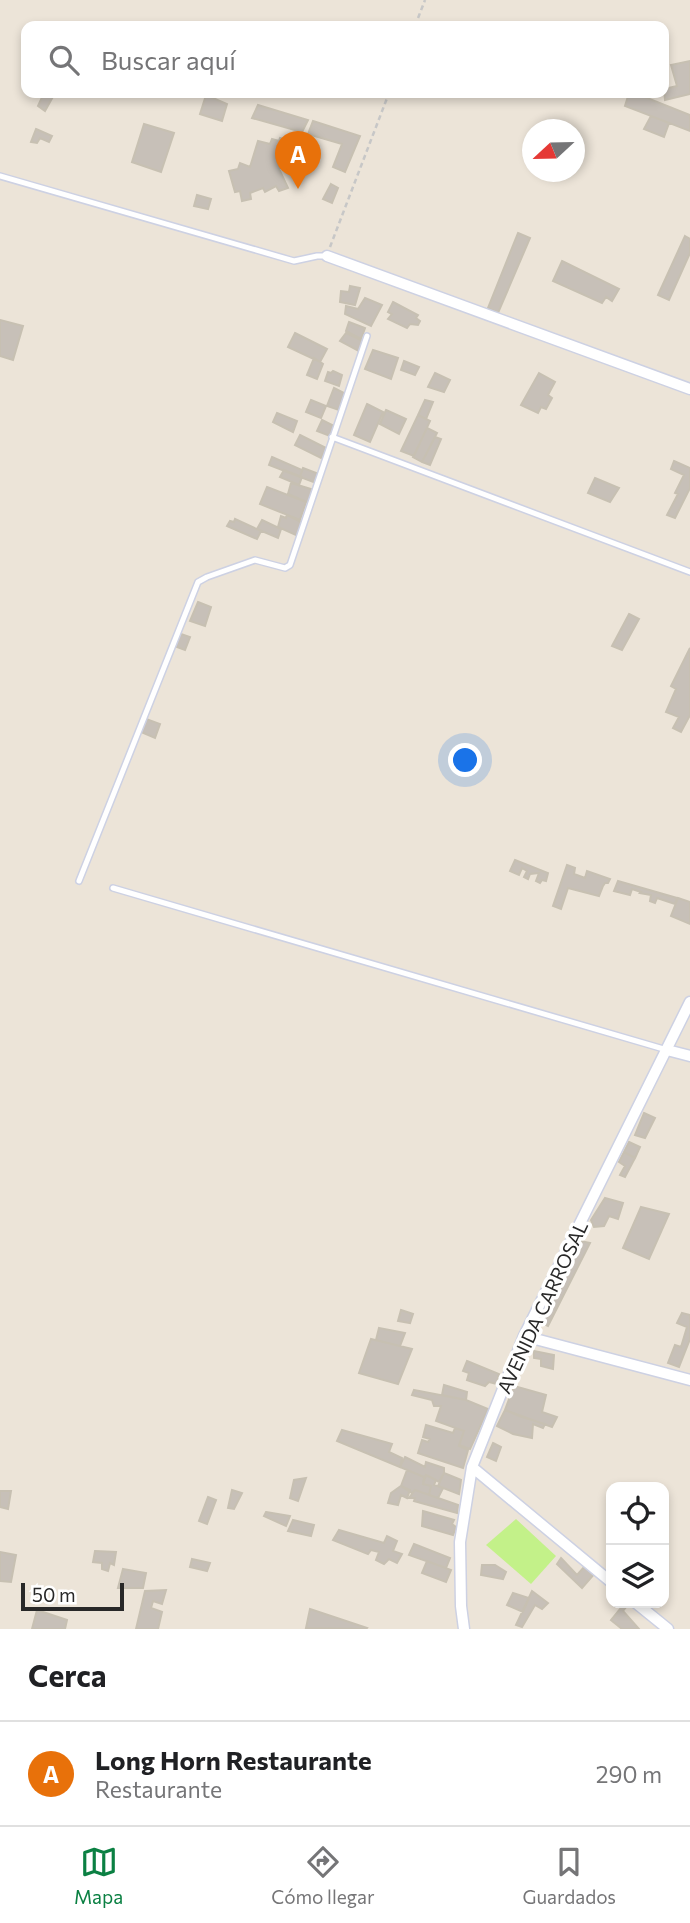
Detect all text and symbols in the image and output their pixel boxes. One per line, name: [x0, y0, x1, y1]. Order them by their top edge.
search box: [21, 21, 669, 98]
icon: search: [45, 41, 83, 79]
text: Buscar aquí: [101, 44, 236, 75]
north arrow: [522, 119, 585, 182]
pin: A: [275, 131, 321, 189]
your location: [448, 743, 482, 777]
street label: AVENIDA CARROSAL: [492, 1217, 592, 1397]
map controls: [606, 1482, 669, 1608]
button: locate: [606, 1482, 669, 1545]
button: layers: [606, 1545, 669, 1608]
scale bar: [21, 1580, 124, 1612]
text: 50 m: [32, 1583, 76, 1606]
text: Cerca: [28, 1656, 107, 1693]
text: Long Horn Restaurante: [95, 1744, 372, 1775]
text: A: [43, 1760, 59, 1788]
text: 290 m: [596, 1760, 662, 1788]
text: Restaurante: [95, 1775, 222, 1803]
tab: Mapa: [74, 1843, 123, 1908]
tab: Cómo llegar: [271, 1843, 374, 1908]
tab: Guardados: [523, 1843, 616, 1908]

